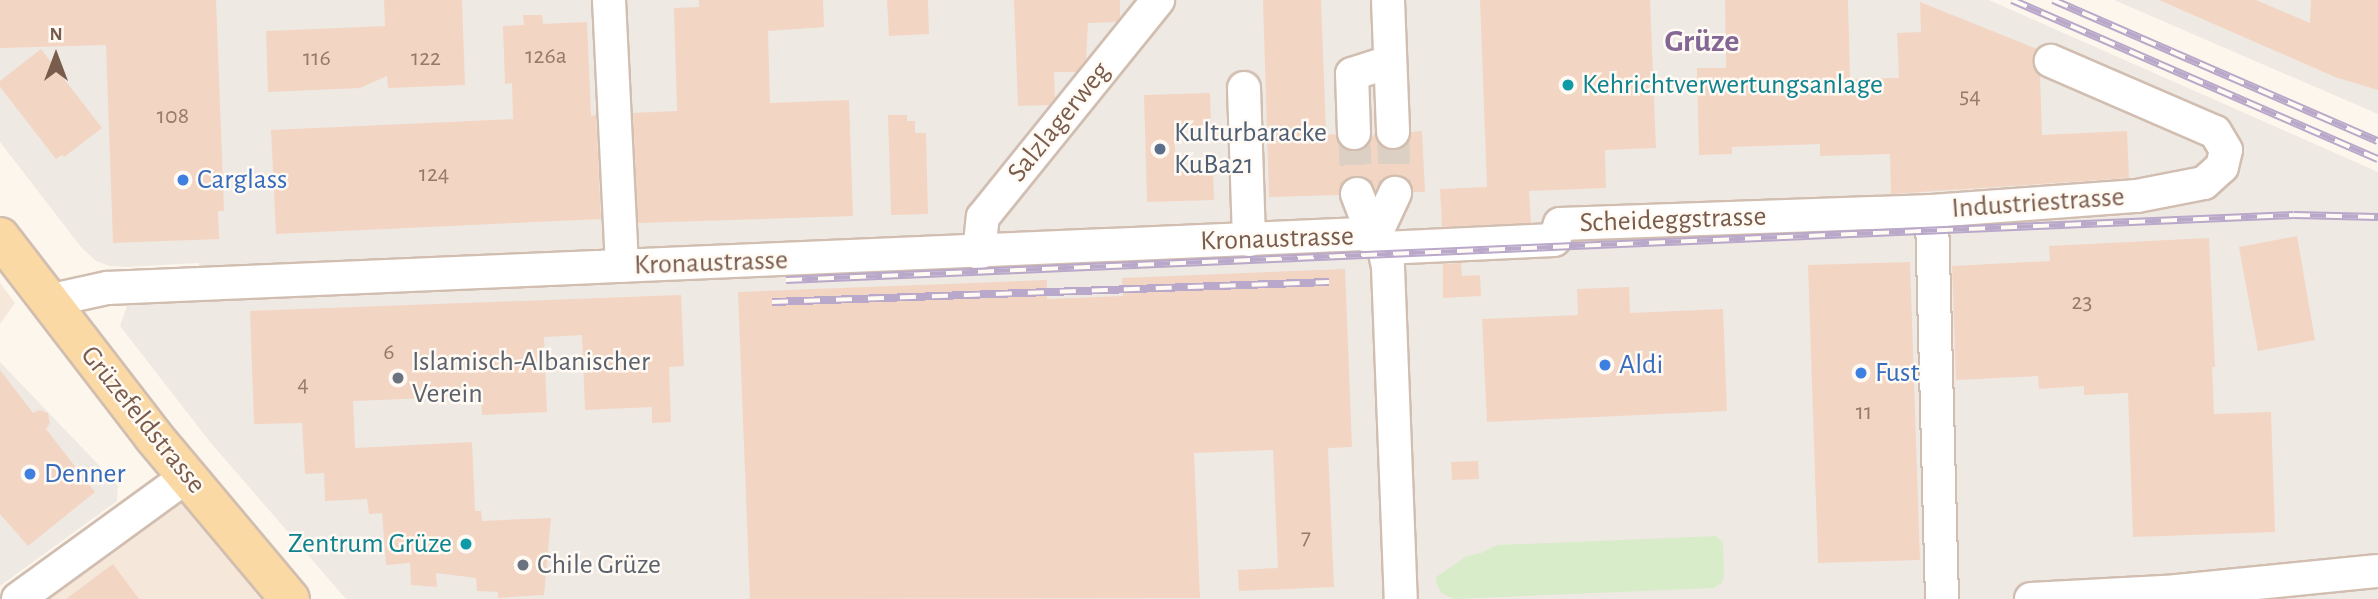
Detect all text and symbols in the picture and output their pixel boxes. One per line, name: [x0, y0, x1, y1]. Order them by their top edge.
north arrow: [21, 21, 91, 91]
district label: Grüze: [1665, 22, 1739, 60]
text: N: [49, 25, 63, 44]
house number: 126a: [525, 43, 567, 71]
house number: 116: [303, 45, 331, 73]
house number: 122: [411, 45, 441, 73]
street label: Salzlagerweg: [1000, 55, 1118, 189]
place label: Kehrichtverwertungsanlage: [1582, 68, 1883, 102]
marker: Kehrichtverwertungsanlage: [1560, 77, 1576, 93]
house number: 54: [1959, 83, 1981, 111]
house number: 108: [157, 103, 189, 131]
place label: Kulturbaracke KuBa21: [1174, 116, 1327, 182]
marker: Kulturbaracke KuBa21: [1152, 141, 1168, 157]
house number: 124: [419, 161, 449, 189]
place label: Carglass: [197, 163, 287, 197]
marker: Carglass: [175, 172, 191, 188]
street label: Industriestrasse: [1950, 180, 2126, 226]
street label: Scheideggstrasse: [1579, 200, 1767, 240]
street label: Kronaustrasse: [1200, 220, 1354, 258]
street label: Kronaustrasse: [634, 244, 788, 282]
house number: 23: [2072, 289, 2092, 317]
street label: Grüzefeldstrasse: [73, 339, 213, 501]
house number: 6: [383, 339, 395, 367]
place label: Islamisch-Albanischer Verein: [412, 345, 650, 411]
place label: Aldi: [1619, 348, 1663, 382]
place label: Fust: [1875, 356, 1919, 390]
marker: Aldi: [1597, 357, 1613, 373]
marker: Fust: [1853, 365, 1869, 381]
marker: Islamisch-Albanischer Verein: [390, 370, 406, 386]
house number: 4: [297, 371, 309, 399]
house number: 11: [1856, 399, 1872, 427]
place label: Denner: [44, 457, 126, 491]
marker: Denner: [22, 466, 38, 482]
house number: 7: [1301, 524, 1311, 552]
place label: Zentrum Grüze: [288, 527, 452, 561]
marker: Zentrum Grüze: [458, 536, 474, 552]
place label: Chile Grüze: [537, 548, 661, 582]
marker: Chile Grüze: [515, 557, 531, 573]

